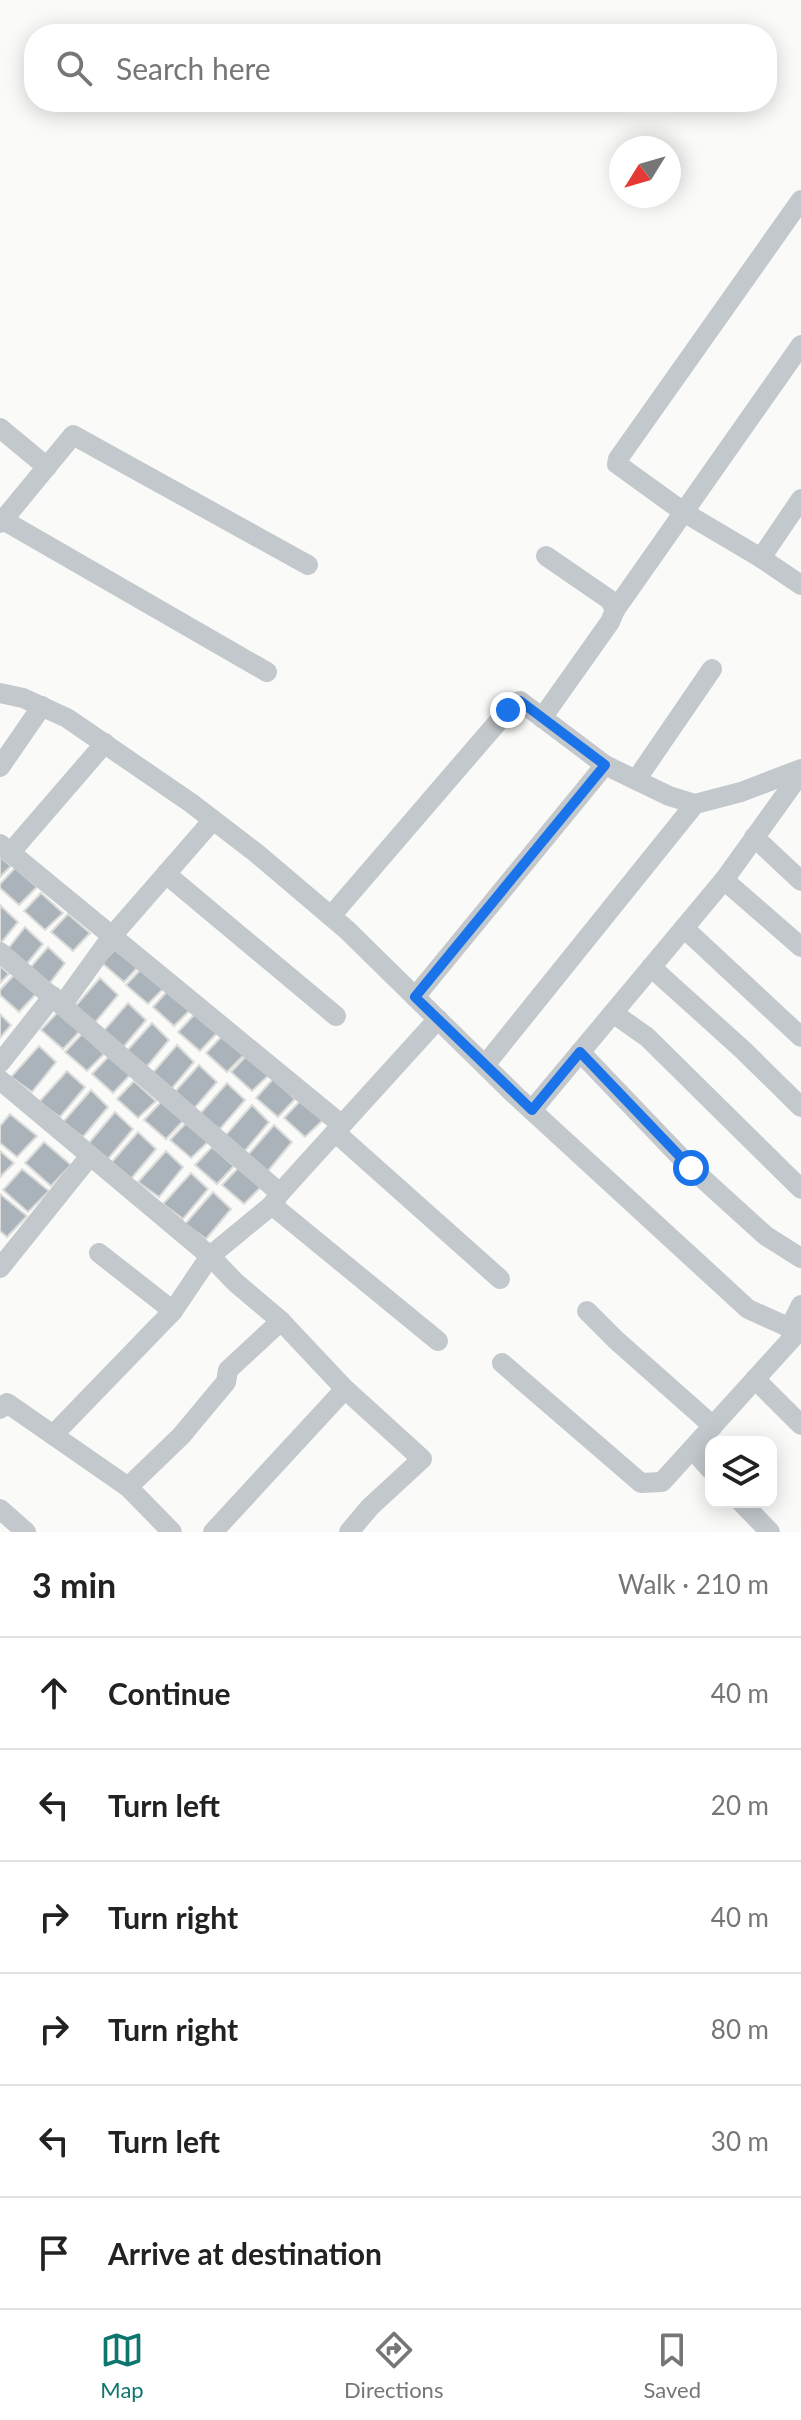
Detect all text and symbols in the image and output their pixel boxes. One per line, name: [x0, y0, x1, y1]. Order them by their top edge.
search box: [24, 24, 777, 112]
icon: search: [52, 46, 96, 90]
text: Search here: [116, 50, 271, 86]
north arrow: [609, 136, 681, 208]
route end: [490, 692, 526, 728]
route start: [673, 1150, 709, 1186]
map controls: [705, 1436, 777, 1508]
button: layers: [705, 1436, 777, 1508]
text: 3 min: [32, 1564, 116, 1605]
text: Walk · 210 m: [618, 1568, 769, 1600]
icon: ahead: [32, 1671, 76, 1715]
text: Continue: [108, 1675, 231, 1711]
text: 40 m: [711, 1677, 769, 1709]
icon: left: [32, 1783, 76, 1827]
text: Turn left: [108, 1787, 220, 1823]
text: 20 m: [711, 1789, 769, 1821]
icon: right: [32, 1895, 76, 1939]
text: Turn right: [108, 1899, 238, 1935]
text: 40 m: [711, 1901, 769, 1933]
icon: right: [32, 2007, 76, 2051]
text: Turn right: [108, 2011, 238, 2047]
text: 80 m: [711, 2013, 769, 2045]
icon: left: [32, 2119, 76, 2163]
text: Turn left: [108, 2123, 220, 2159]
text: 30 m: [711, 2125, 769, 2157]
icon: arrive: [32, 2231, 76, 2275]
text: Arrive at destination: [108, 2235, 382, 2271]
tab: Map: [100, 2328, 144, 2403]
tab: Directions: [344, 2328, 443, 2403]
tab: Saved: [643, 2328, 701, 2403]

